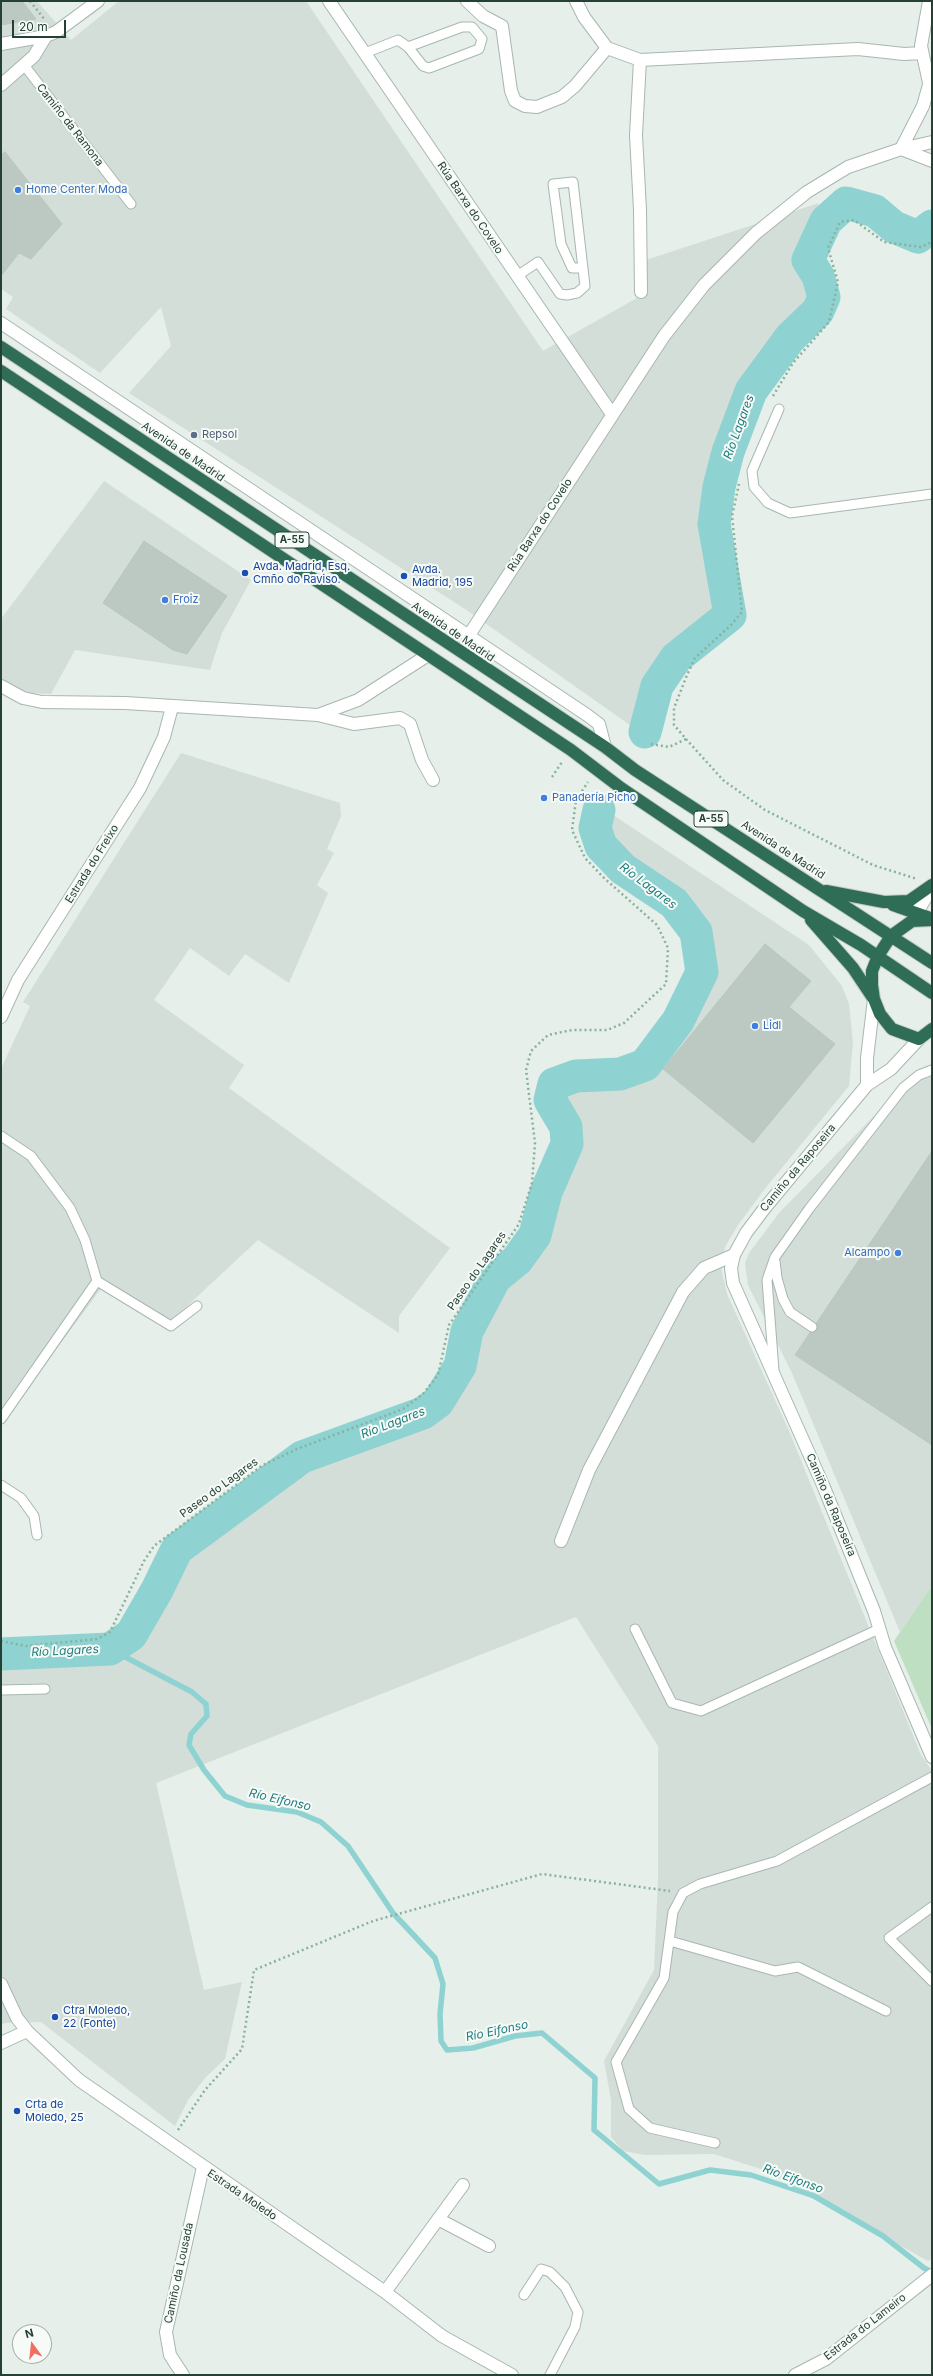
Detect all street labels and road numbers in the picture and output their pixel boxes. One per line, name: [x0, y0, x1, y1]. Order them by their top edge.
street label: Camiño da Ramona: [34, 81, 106, 169]
street label: Rúa Barxa do Covelo: [434, 159, 506, 257]
street label: Avenida de Madrid: [139, 419, 227, 485]
street label: Rúa Barxa do Covelo: [505, 476, 575, 574]
road number: A-55: [275, 532, 309, 548]
street label: Avenida de Madrid: [409, 599, 497, 665]
road number: A-55: [694, 811, 728, 827]
street label: Avenida de Madrid: [739, 818, 827, 882]
street label: Estrada do Freixo: [62, 822, 122, 906]
street label: Camiño da Raposeira: [757, 1121, 839, 1215]
street label: Paseo do Lagares: [445, 1229, 509, 1313]
street label: Camiño da Raposeira: [803, 1452, 859, 1558]
street label: Paseo do Lagares: [177, 1455, 261, 1521]
street label: Estrada Moledo: [205, 2167, 279, 2223]
street label: Camiño da Lousada: [162, 2221, 196, 2325]
street label: Estrada do Lameiro: [821, 2291, 909, 2363]

